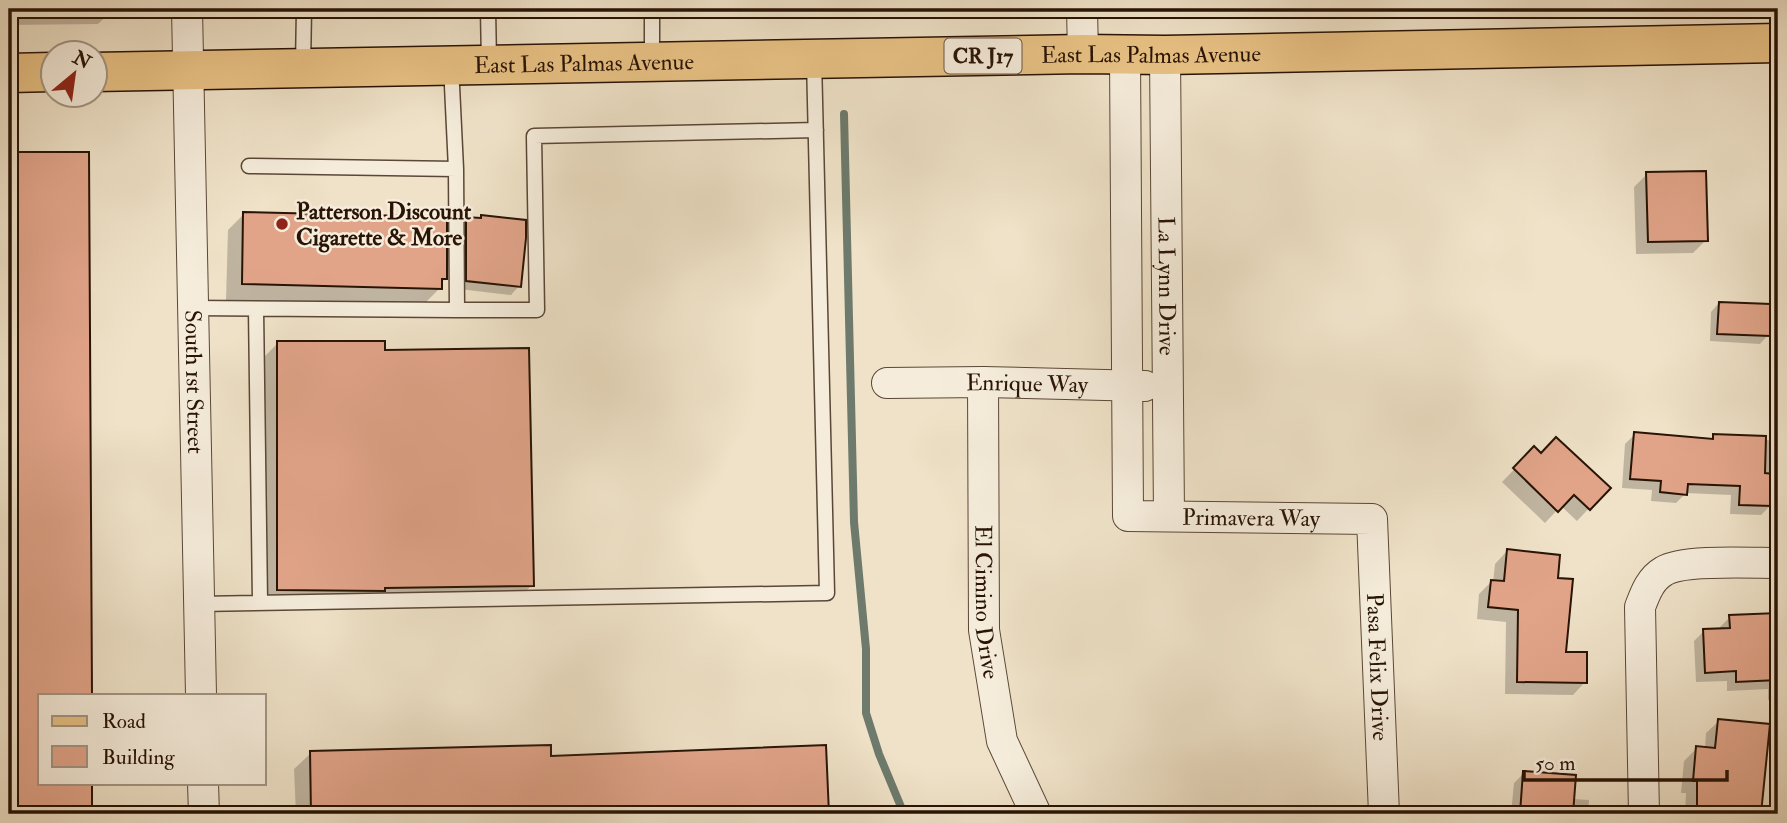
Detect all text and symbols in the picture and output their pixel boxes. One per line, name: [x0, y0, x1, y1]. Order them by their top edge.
north arrow: [38, 38, 108, 108]
road number: CR J17: [944, 38, 1021, 74]
street label: East Las Palmas Avenue: [1041, 39, 1262, 70]
text: N: [68, 45, 96, 75]
street label: East Las Palmas Avenue: [474, 47, 695, 80]
place label: Patterson Discount Cigarette & More: [296, 197, 472, 253]
marker: Patterson Discount Cigarette & More: [274, 216, 290, 232]
street label: La Lynn Drive: [1151, 216, 1182, 356]
street label: South 1st Street: [178, 310, 210, 454]
street label: Enrique Way: [966, 368, 1089, 400]
street label: Primavera Way: [1182, 503, 1321, 533]
street label: El Cimino Drive: [969, 525, 1006, 681]
street label: Pasa Felix Drive: [1360, 592, 1395, 742]
legend: [38, 694, 266, 784]
text: Road: [102, 708, 147, 735]
scale bar: [1524, 739, 1728, 783]
text: Building: [102, 744, 175, 771]
text: 50 m: [1535, 750, 1576, 777]

